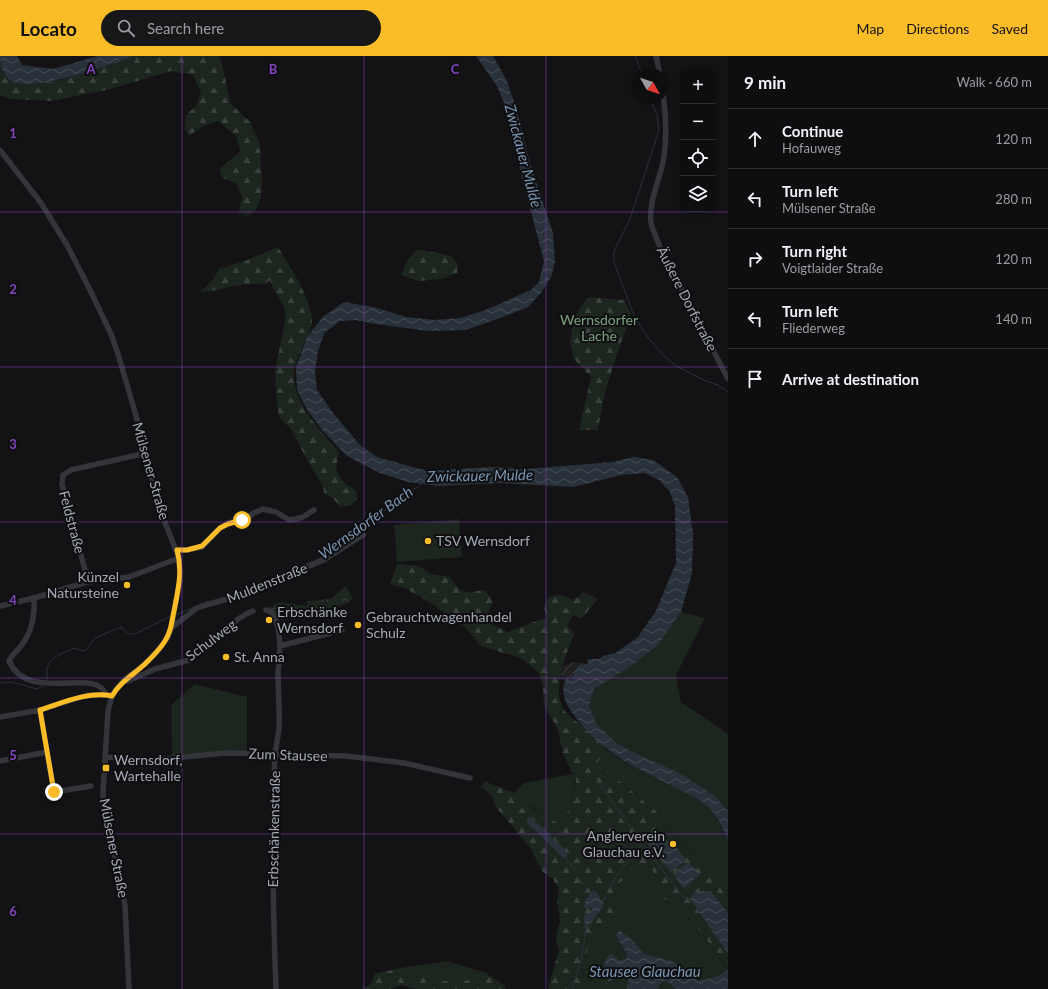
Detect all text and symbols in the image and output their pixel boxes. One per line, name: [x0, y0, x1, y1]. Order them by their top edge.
search box: [101, 10, 381, 46]
text: Locato: [20, 17, 77, 40]
icon: search: [115, 17, 137, 39]
text: Search here: [147, 19, 224, 37]
text: Map: [857, 20, 884, 37]
text: Directions: [906, 20, 969, 37]
text: Saved: [991, 20, 1028, 37]
text: A: [85, 61, 96, 77]
text: B: [269, 61, 278, 77]
text: C: [451, 61, 460, 77]
north arrow: [632, 68, 668, 104]
map controls: [680, 68, 716, 212]
button: +: [680, 68, 716, 104]
text: 9 min: [744, 72, 786, 93]
text: Walk · 660 m: [956, 74, 1032, 90]
water label: Zwickauer Mulde: [501, 101, 546, 209]
button: −: [680, 104, 716, 140]
text: Continue: [782, 122, 843, 140]
text: 1: [9, 125, 17, 141]
icon: ahead: [744, 128, 766, 150]
text: 120 m: [995, 131, 1032, 147]
button: locate: [680, 140, 716, 176]
text: Hofauweg: [782, 140, 841, 156]
button: layers: [680, 176, 716, 212]
text: Turn left: [782, 182, 838, 200]
icon: left: [744, 188, 766, 210]
text: 280 m: [995, 191, 1032, 207]
text: Mülsener Straße: [782, 200, 876, 216]
text: Turn right: [782, 242, 847, 260]
street label: Äußere Dorfstraße: [654, 243, 721, 354]
icon: right: [744, 248, 766, 270]
text: 120 m: [995, 251, 1032, 267]
text: Voigtlaider Straße: [782, 260, 883, 276]
text: 2: [9, 281, 17, 297]
text: Turn left: [782, 302, 838, 320]
icon: left: [744, 308, 766, 330]
park label: Wernsdorfer Lache: [560, 311, 638, 344]
text: 140 m: [995, 311, 1032, 327]
text: Fliederweg: [782, 320, 845, 336]
icon: arrive: [744, 368, 766, 390]
text: Arrive at destination: [782, 370, 919, 388]
street label: Mülsener Straße: [129, 420, 174, 522]
text: 3: [9, 436, 17, 452]
water label: Zwickauer Mulde: [426, 465, 533, 485]
water label: Wernsdorfer Bach: [315, 482, 416, 562]
street label: Feldstraße: [56, 489, 89, 555]
route start: [233, 511, 251, 529]
place label: TSV Wernsdorf: [436, 532, 530, 549]
marker: TSV Wernsdorf: [423, 536, 433, 546]
street label: Muldenstraße: [224, 559, 310, 606]
place label: Künzel Natursteine: [47, 568, 119, 601]
marker: Künzel Natursteine: [122, 580, 132, 590]
text: 4: [9, 592, 17, 608]
place label: Erbschänke Wernsdorf: [277, 603, 347, 636]
place label: Gebrauchtwagenhandel Schulz: [366, 608, 512, 641]
street label: Schulweg: [182, 615, 239, 664]
marker: Erbschänke Wernsdorf: [264, 615, 274, 625]
marker: Gebrauchtwagenhandel Schulz: [353, 620, 363, 630]
place label: St. Anna: [234, 648, 285, 665]
marker: St. Anna: [221, 652, 231, 662]
street label: Zum Stausee: [248, 745, 328, 764]
text: 5: [9, 747, 17, 763]
place label: Wernsdorf, Wartehalle: [114, 751, 183, 784]
marker: Wernsdorf, Wartehalle: [101, 763, 111, 773]
street label: Erbschänkenstraße: [264, 771, 283, 887]
route end: [45, 783, 63, 801]
street label: Mülsener Straße: [97, 797, 132, 899]
place label: Anglerverein Glauchau e.V.: [583, 827, 665, 860]
marker: Anglerverein Glauchau e.V.: [668, 839, 678, 849]
text: 6: [9, 903, 17, 919]
water label: Stausee Glauchau: [589, 962, 701, 980]

